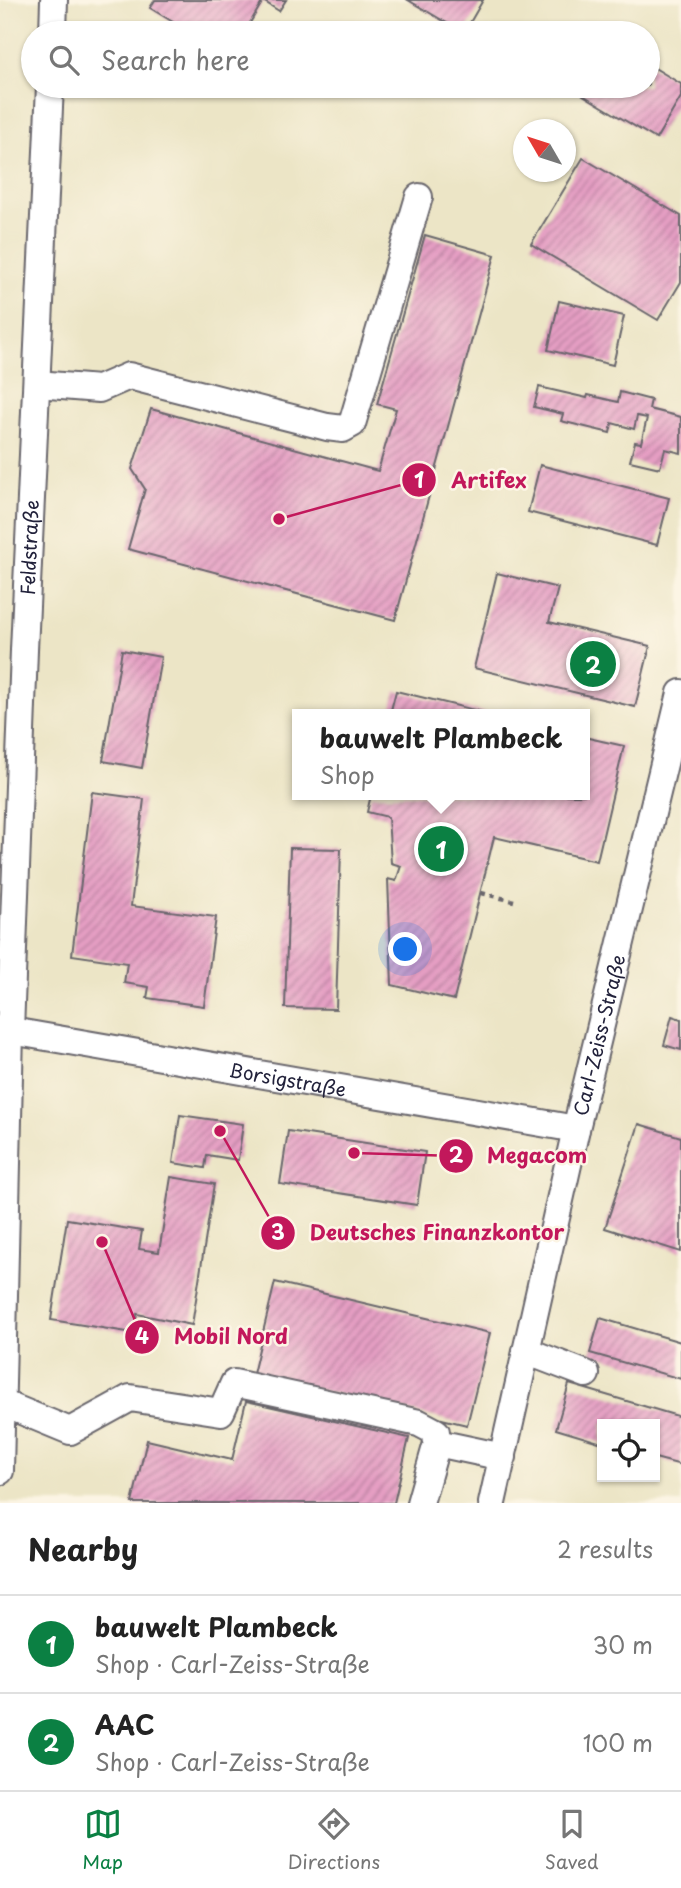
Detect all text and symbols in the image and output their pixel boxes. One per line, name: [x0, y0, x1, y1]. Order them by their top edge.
search box: [21, 21, 660, 98]
text: Search here: [101, 40, 250, 79]
icon: search: [45, 41, 83, 79]
north arrow: [513, 119, 576, 182]
callout: Artifex: [402, 459, 540, 501]
text: 1: [414, 463, 424, 495]
text: Artifex: [450, 463, 527, 495]
street label: Feldstraße: [13, 499, 45, 596]
pin: 2: [570, 638, 616, 690]
popup: [292, 709, 590, 800]
text: bauwelt Plambeck: [320, 718, 562, 757]
text: Shop: [320, 757, 375, 792]
pin: 1: [418, 823, 464, 875]
your location: [388, 932, 422, 966]
street label: Carl-Zeiss-Straße: [566, 952, 632, 1118]
street label: Borsigstraße: [227, 1055, 348, 1103]
callout: Megacom: [438, 1135, 601, 1177]
text: 2: [449, 1138, 464, 1170]
text: Megacom: [487, 1138, 587, 1170]
callout: Deutsches Finanzkontor: [261, 1212, 579, 1254]
text: 3: [271, 1215, 285, 1247]
text: Deutsches Finanzkontor: [310, 1215, 564, 1247]
callout: Mobil Nord: [124, 1316, 304, 1358]
text: 4: [135, 1319, 149, 1351]
text: Mobil Nord: [174, 1319, 288, 1351]
map controls: [597, 1419, 660, 1482]
button: locate: [597, 1419, 660, 1482]
text: Nearby: [28, 1526, 138, 1571]
text: 2 results: [557, 1531, 653, 1566]
text: bauwelt Plambeck: [95, 1607, 338, 1646]
text: 1: [46, 1627, 57, 1662]
text: 30 m: [592, 1627, 653, 1662]
text: Shop · Carl-Zeiss-Straße: [95, 1646, 370, 1681]
text: AAC: [95, 1705, 155, 1744]
text: 2: [43, 1725, 59, 1760]
text: 100 m: [583, 1725, 653, 1760]
text: Shop · Carl-Zeiss-Straße: [95, 1744, 370, 1779]
tab: Map: [82, 1805, 123, 1875]
tab: Directions: [288, 1805, 380, 1875]
tab: Saved: [545, 1805, 599, 1875]

